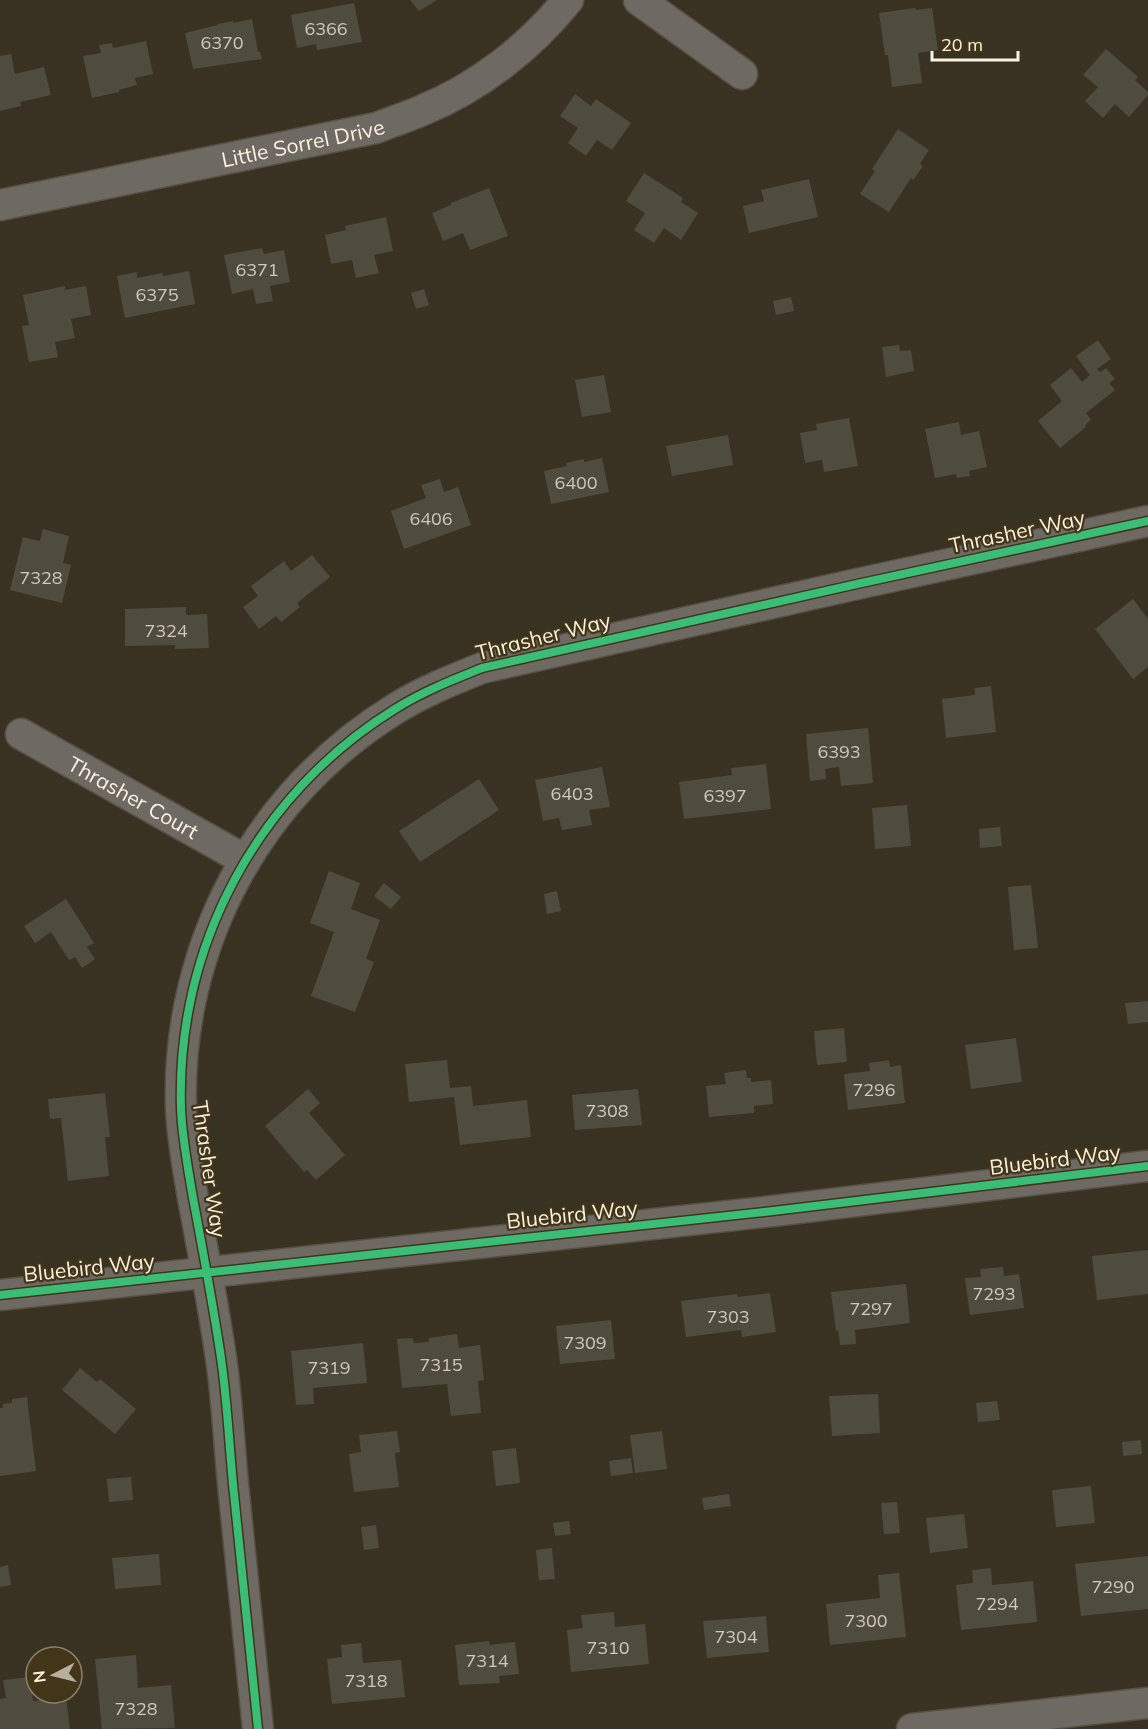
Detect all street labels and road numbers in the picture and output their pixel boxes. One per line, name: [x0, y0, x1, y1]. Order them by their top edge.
street label: Little Sorrel Drive: [219, 113, 388, 172]
street label: Thrasher Way: [947, 504, 1087, 558]
street label: Thrasher Way: [473, 607, 613, 665]
street label: Thrasher Court: [64, 750, 203, 844]
street label: Thrasher Way: [188, 1099, 232, 1239]
street label: Bluebird Way: [988, 1138, 1122, 1180]
street label: Bluebird Way: [505, 1194, 639, 1234]
street label: Bluebird Way: [22, 1247, 156, 1287]

